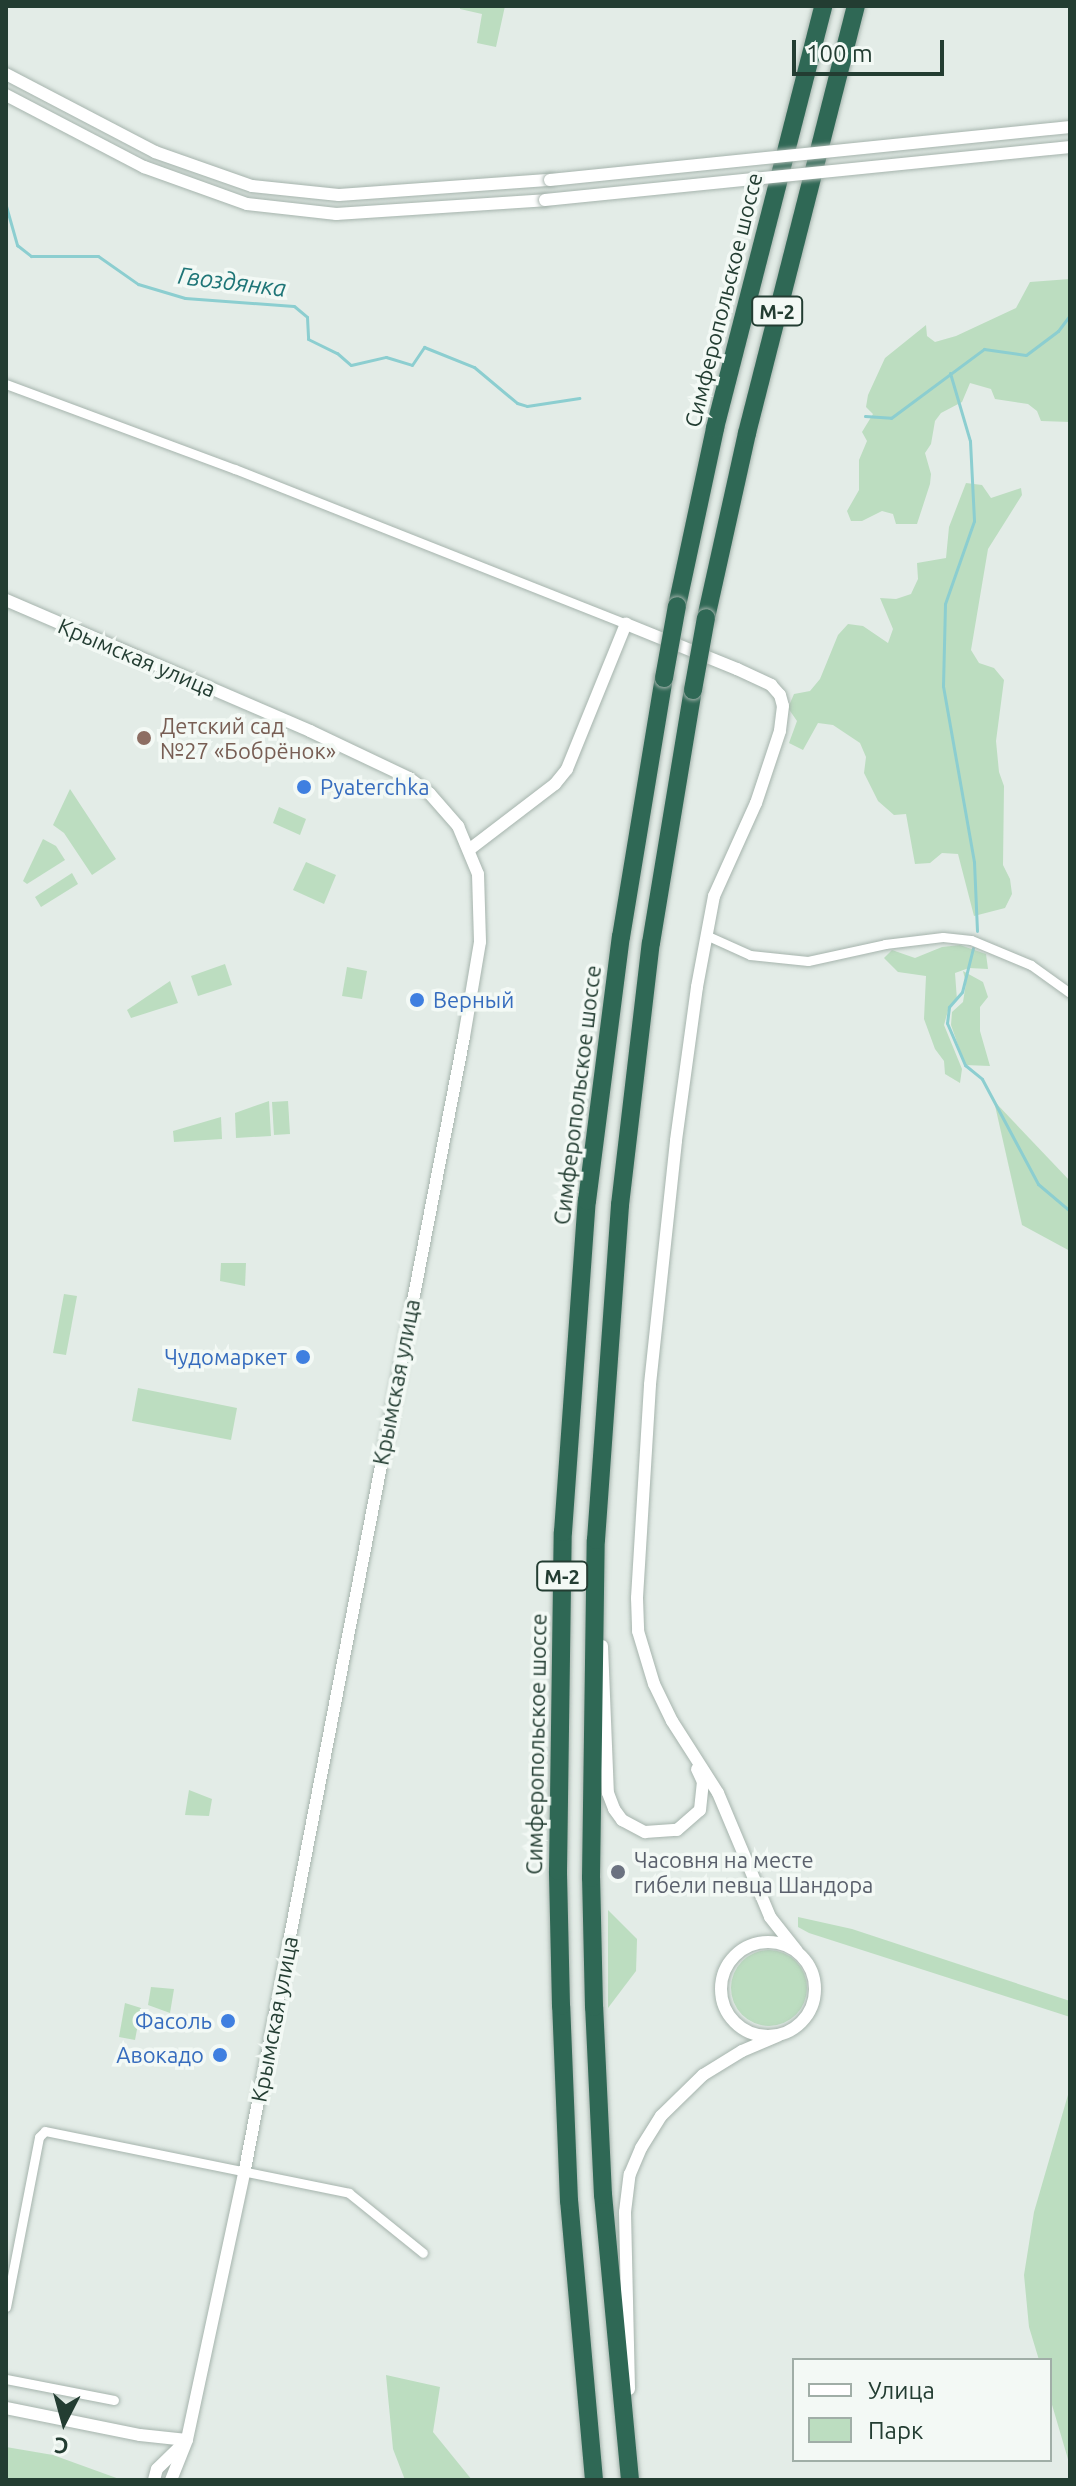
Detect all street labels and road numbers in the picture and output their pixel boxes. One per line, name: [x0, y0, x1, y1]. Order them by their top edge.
street label: Симферопольское шоссе: [679, 170, 767, 430]
road number: М-2: [751, 295, 803, 327]
street label: Крымская улица: [54, 612, 220, 702]
street label: Симферопольское шоссе: [548, 964, 606, 1226]
street label: Крымская улица: [367, 1297, 425, 1467]
road number: М-2: [536, 1560, 588, 1592]
street label: Симферопольское шоссе: [521, 1613, 551, 1875]
street label: Крымская улица: [245, 1934, 303, 2104]

